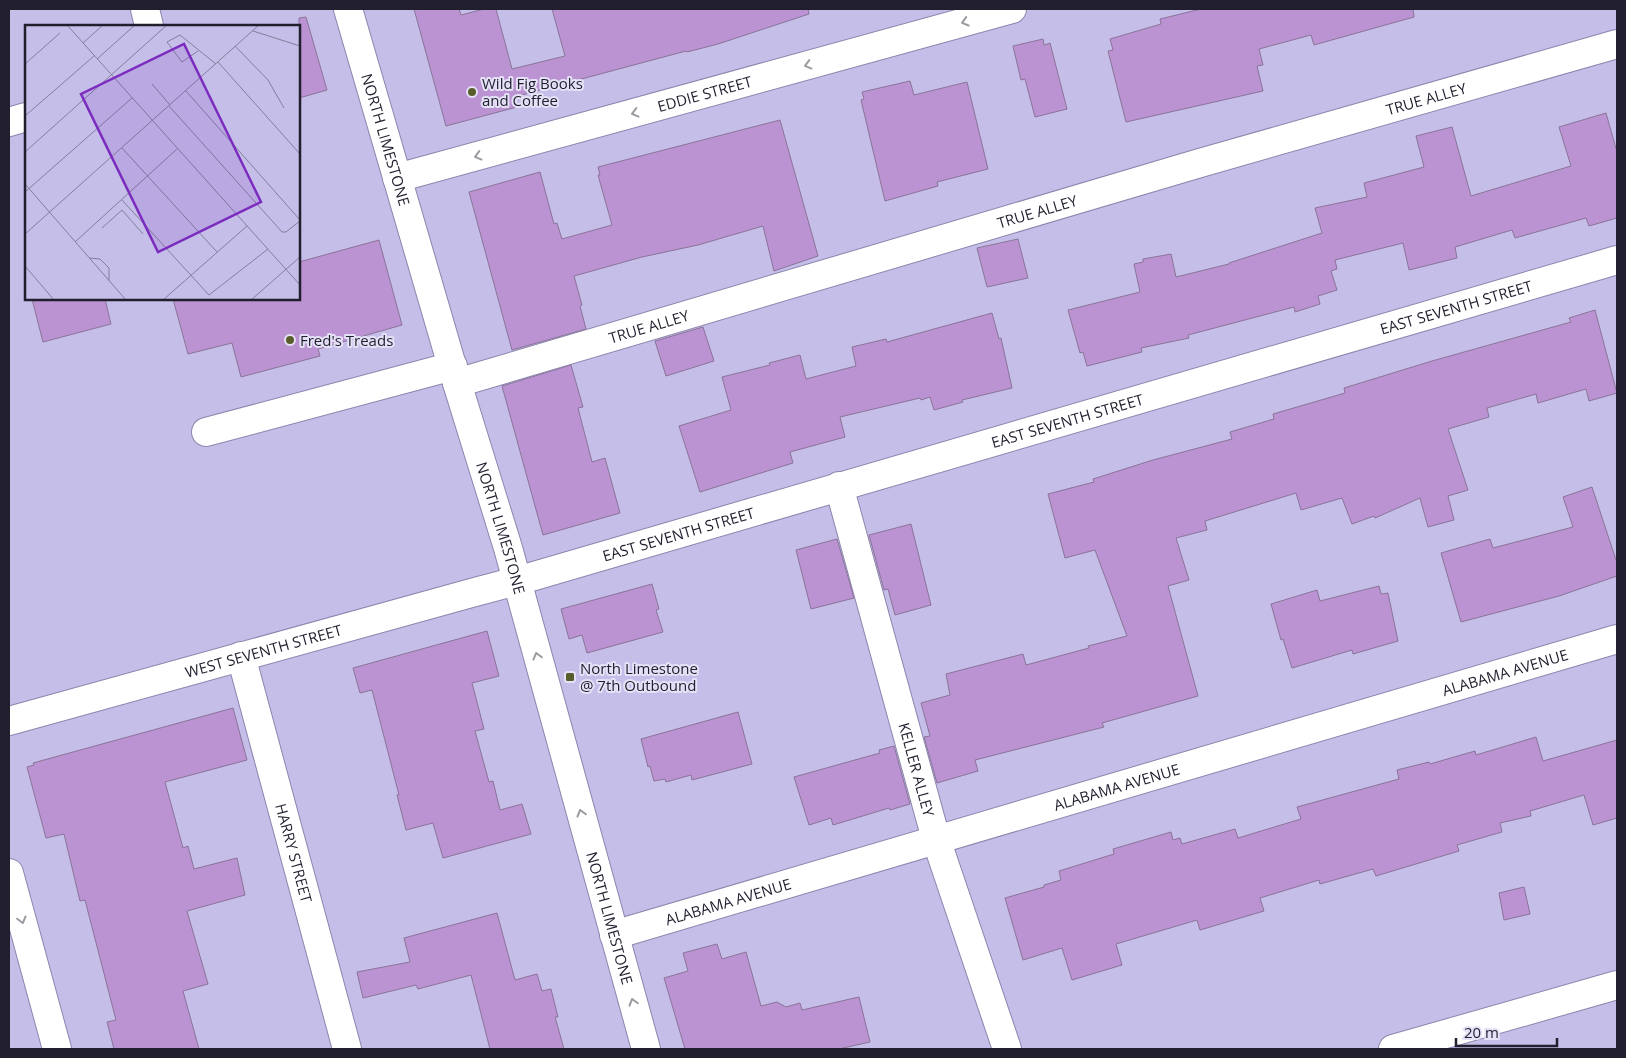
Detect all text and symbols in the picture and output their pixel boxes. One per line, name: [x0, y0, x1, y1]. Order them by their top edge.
one-way arrow: [961, 17, 969, 27]
inset map: [25, 25, 300, 300]
one-way arrow: [805, 60, 813, 70]
street label: NORTH LIMESTONE: [357, 71, 415, 208]
street label: EDDIE STREET: [655, 71, 755, 116]
place label: Wild Fig Books and Coffee: [482, 73, 583, 110]
street label: TRUE ALLEY: [1384, 77, 1469, 119]
marker: Wild Fig Books and Coffee: [466, 86, 478, 98]
one-way arrow: [630, 107, 639, 118]
one-way arrow: [473, 150, 482, 161]
street label: TRUE ALLEY: [995, 190, 1080, 233]
street label: EAST SEVENTH STREET: [1378, 275, 1535, 339]
street label: TRUE ALLEY: [606, 305, 692, 348]
place label: Fred's Treads: [300, 330, 393, 350]
marker: Fred's Treads: [284, 334, 296, 346]
street label: EAST SEVENTH STREET: [989, 389, 1146, 452]
street label: NORTH LIMESTONE: [472, 459, 530, 596]
street label: EAST SEVENTH STREET: [600, 502, 757, 566]
street label: WEST SEVENTH STREET: [183, 619, 345, 682]
street label: ALABAMA AVENUE: [1440, 644, 1570, 700]
one-way arrow: [533, 653, 543, 661]
place label: North Limestone @ 7th Outbound: [580, 658, 698, 695]
marker: North Limestone @ 7th Outbound: [564, 671, 576, 683]
street label: KELLER ALLEY: [894, 720, 940, 819]
street label: ALABAMA AVENUE: [1051, 759, 1182, 815]
street label: HARRY STREET: [271, 801, 317, 906]
one-way arrow: [576, 810, 586, 818]
street label: NORTH LIMESTONE: [582, 849, 638, 987]
street label: ALABAMA AVENUE: [663, 873, 793, 929]
one-way arrow: [16, 916, 26, 924]
one-way arrow: [629, 999, 639, 1007]
scale bar: [1456, 1016, 1557, 1048]
text: 20 m: [1464, 1022, 1499, 1042]

